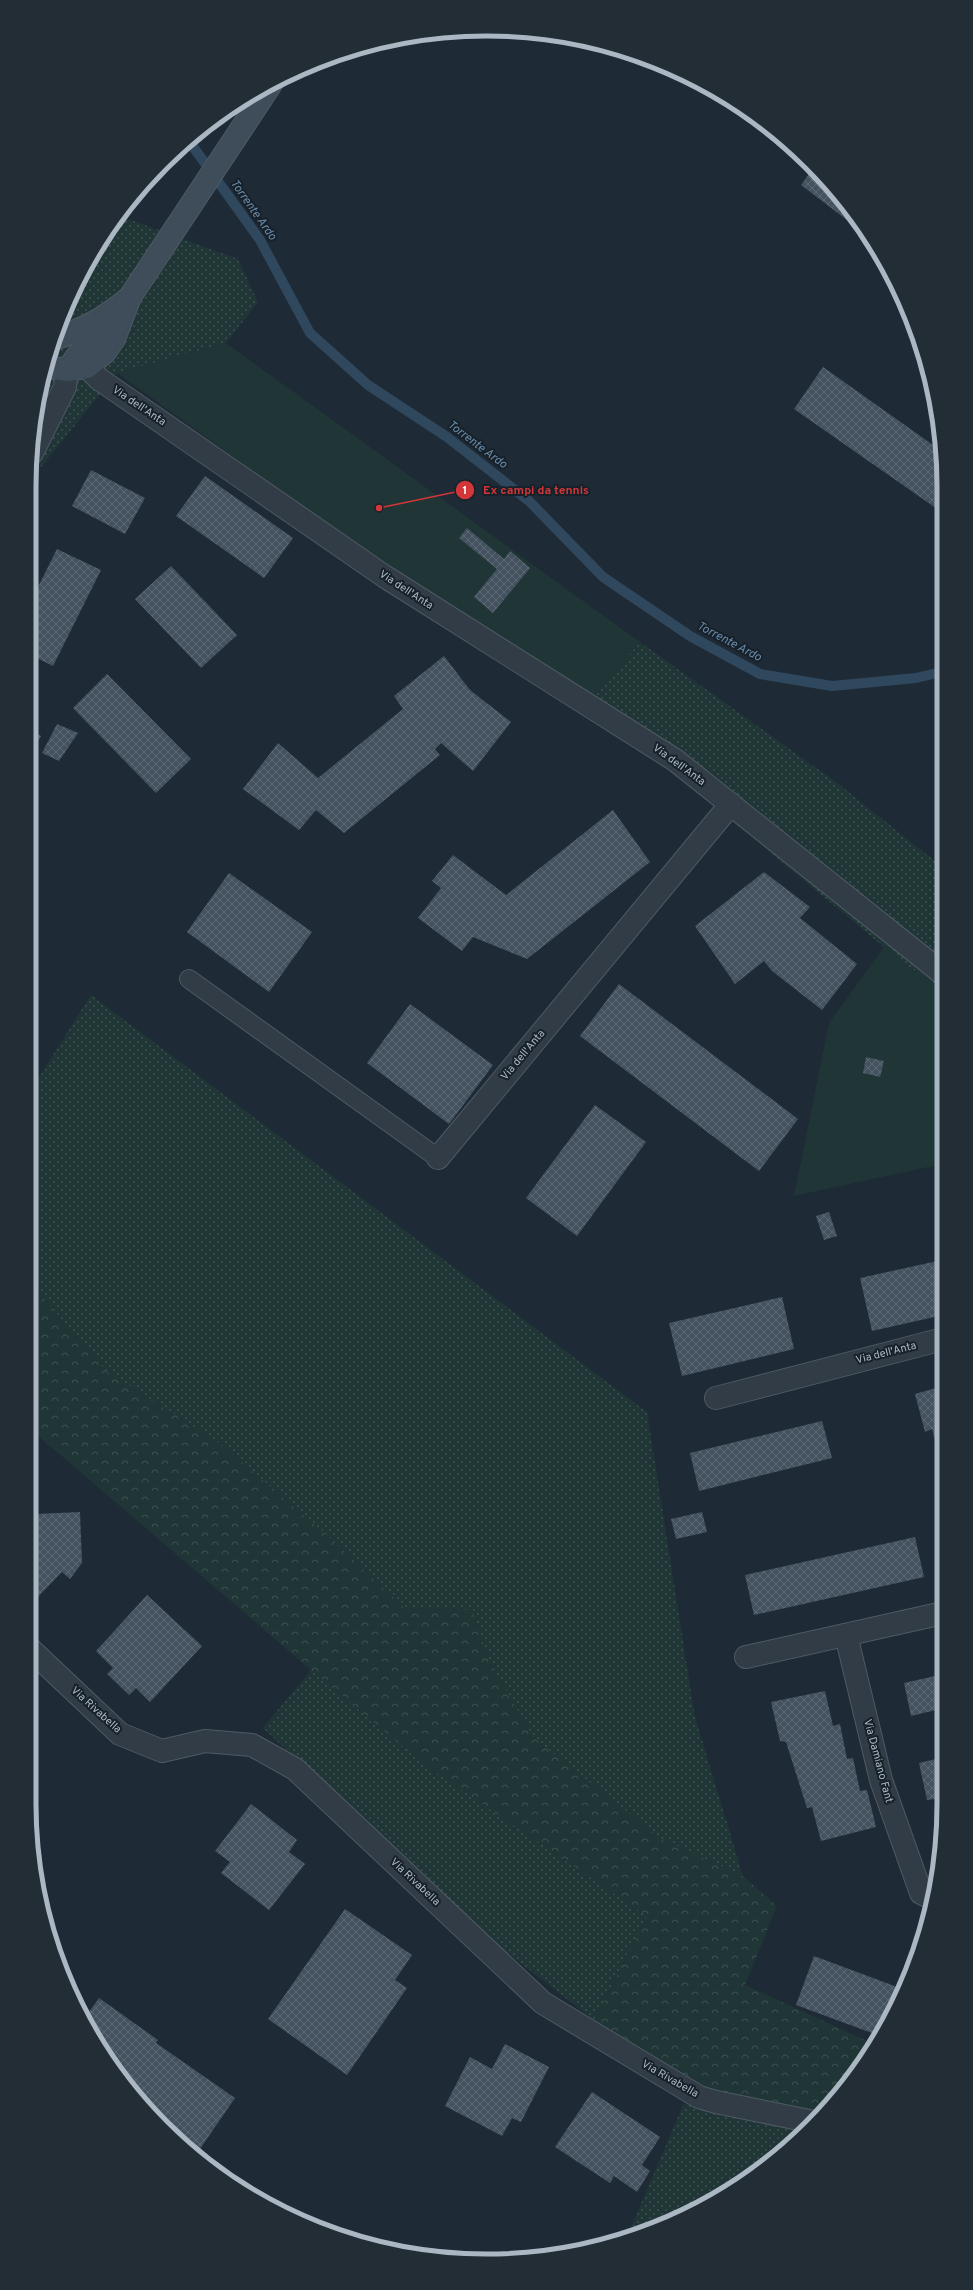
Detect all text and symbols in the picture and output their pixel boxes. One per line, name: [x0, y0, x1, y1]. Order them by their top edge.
water label: Torrente Ardo: [226, 176, 280, 244]
street label: Via dell'Anta: [109, 383, 169, 429]
water label: Torrente Ardo: [444, 417, 511, 473]
callout: Ex campi da tennis: [455, 478, 597, 502]
text: 1: [463, 483, 467, 499]
text: Ex campi da tennis: [483, 483, 589, 499]
street label: Via dell'Anta: [376, 567, 436, 613]
water label: Torrente Ardo: [694, 618, 765, 666]
street label: Via dell'Anta: [650, 741, 708, 789]
street label: Via dell'Anta: [498, 1027, 548, 1083]
street label: Via dell'Anta: [854, 1339, 918, 1367]
street label: Via Rivabella: [68, 1684, 124, 1737]
street label: Via Damiano Fant: [860, 1718, 896, 1804]
street label: Via Rivabella: [387, 1855, 443, 1909]
street label: Via Rivabella: [639, 2057, 701, 2101]

